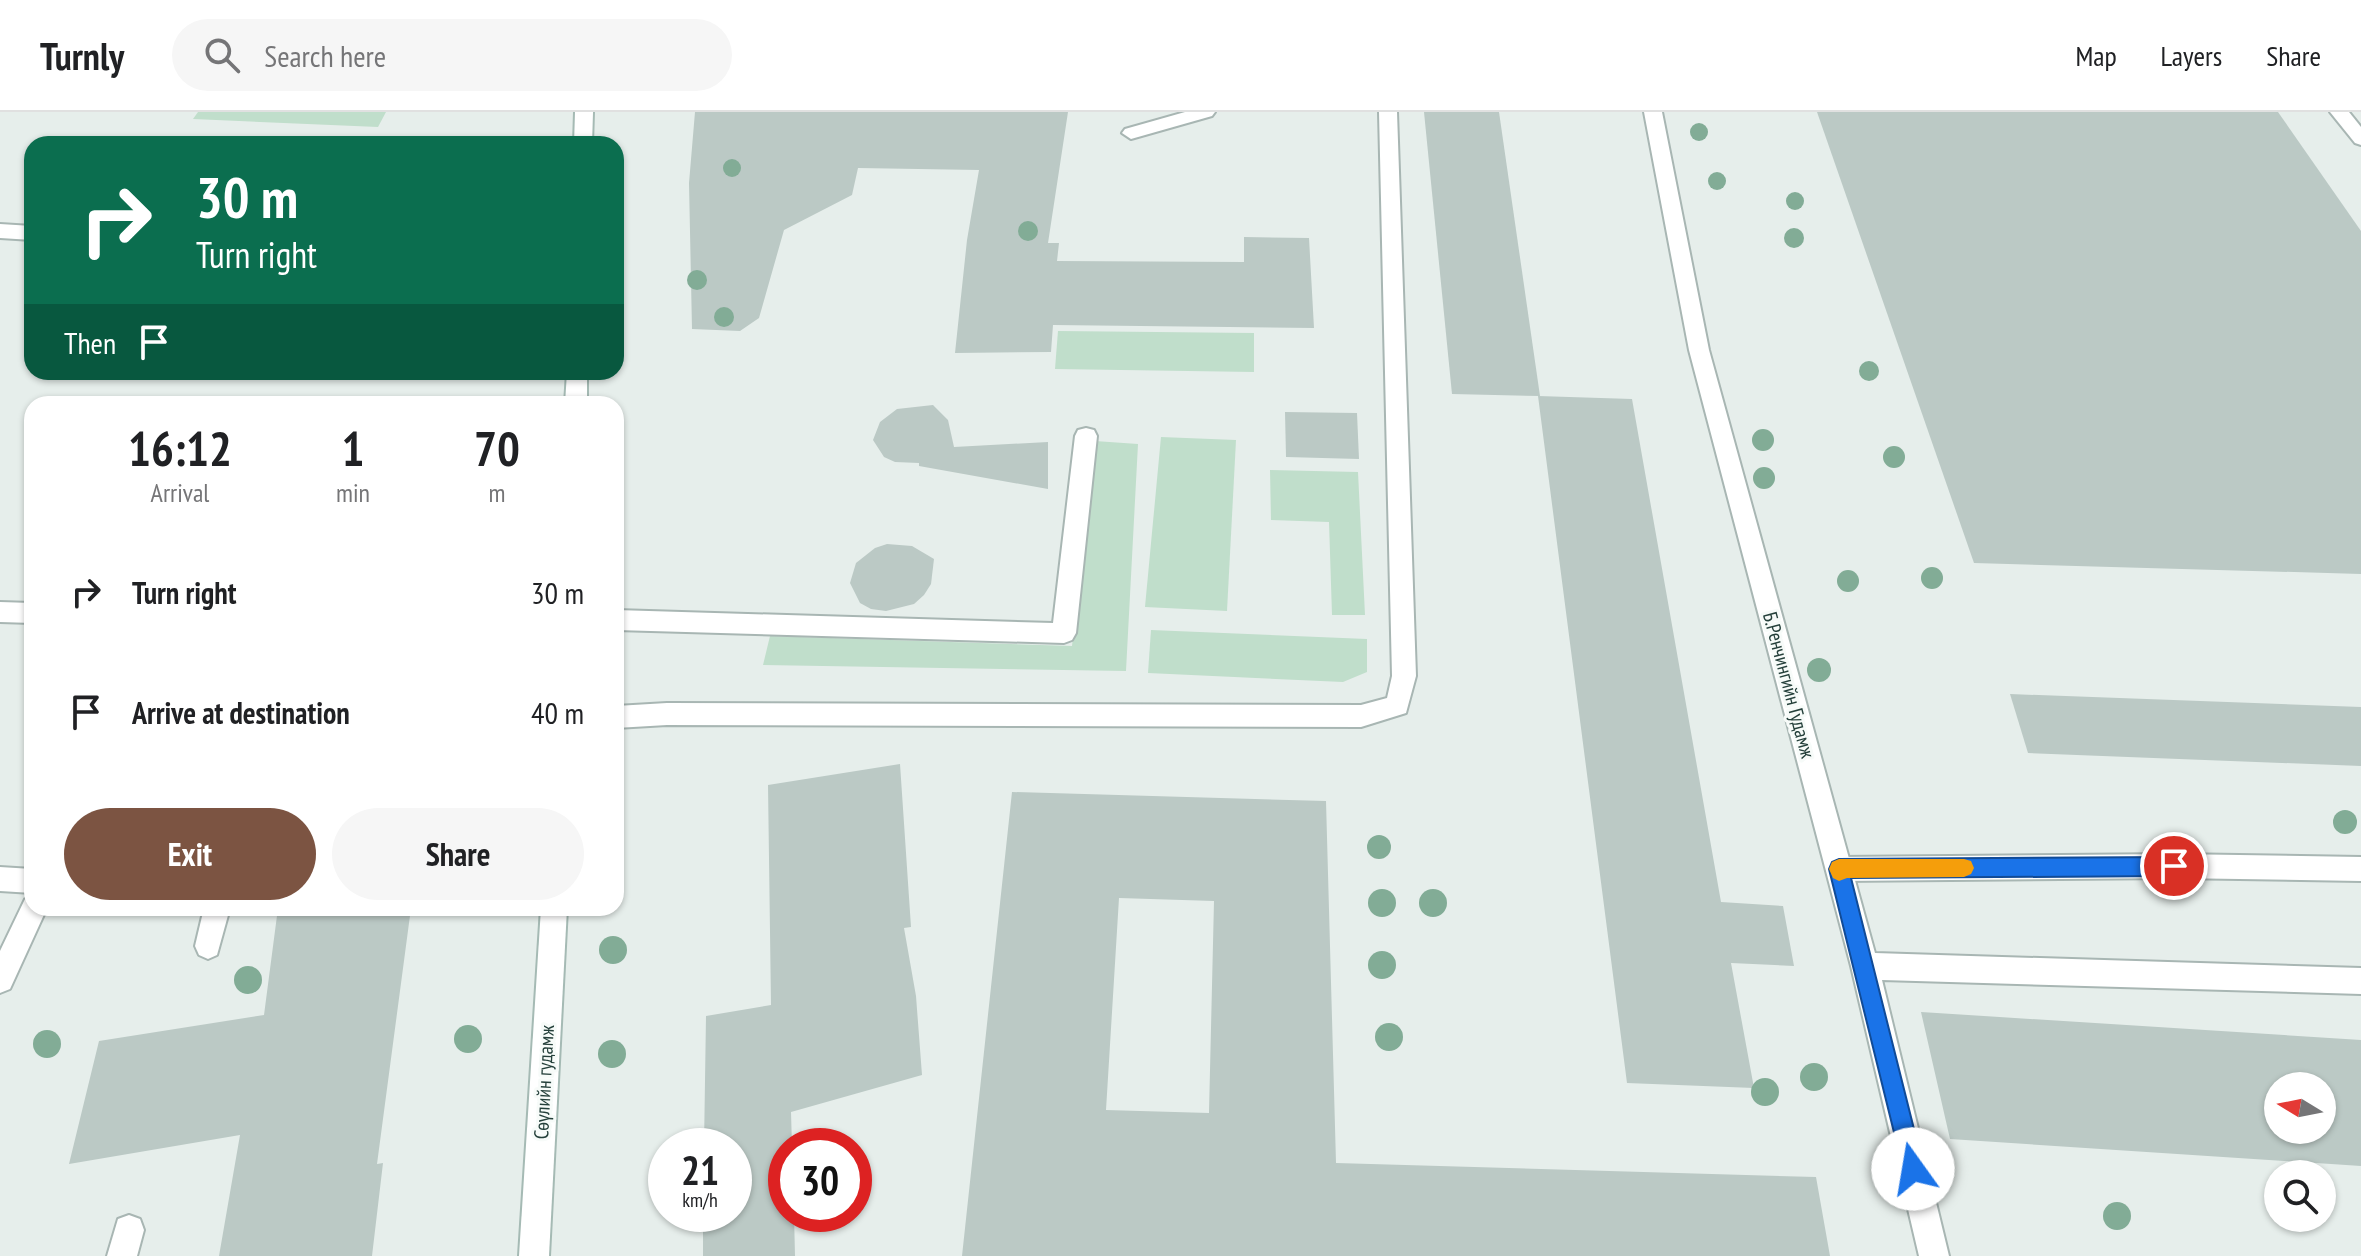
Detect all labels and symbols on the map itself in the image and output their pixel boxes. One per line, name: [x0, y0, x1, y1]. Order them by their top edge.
street label: Б.Ренчингийн Гудамж: [1757, 609, 1821, 761]
pin: [2140, 832, 2208, 900]
street label: Сөүлийн гудамж: [528, 1024, 560, 1140]
north arrow: [2264, 1072, 2336, 1144]
position arrow: [1871, 1127, 1955, 1211]
speed limit sign: 30: [768, 1128, 872, 1232]

